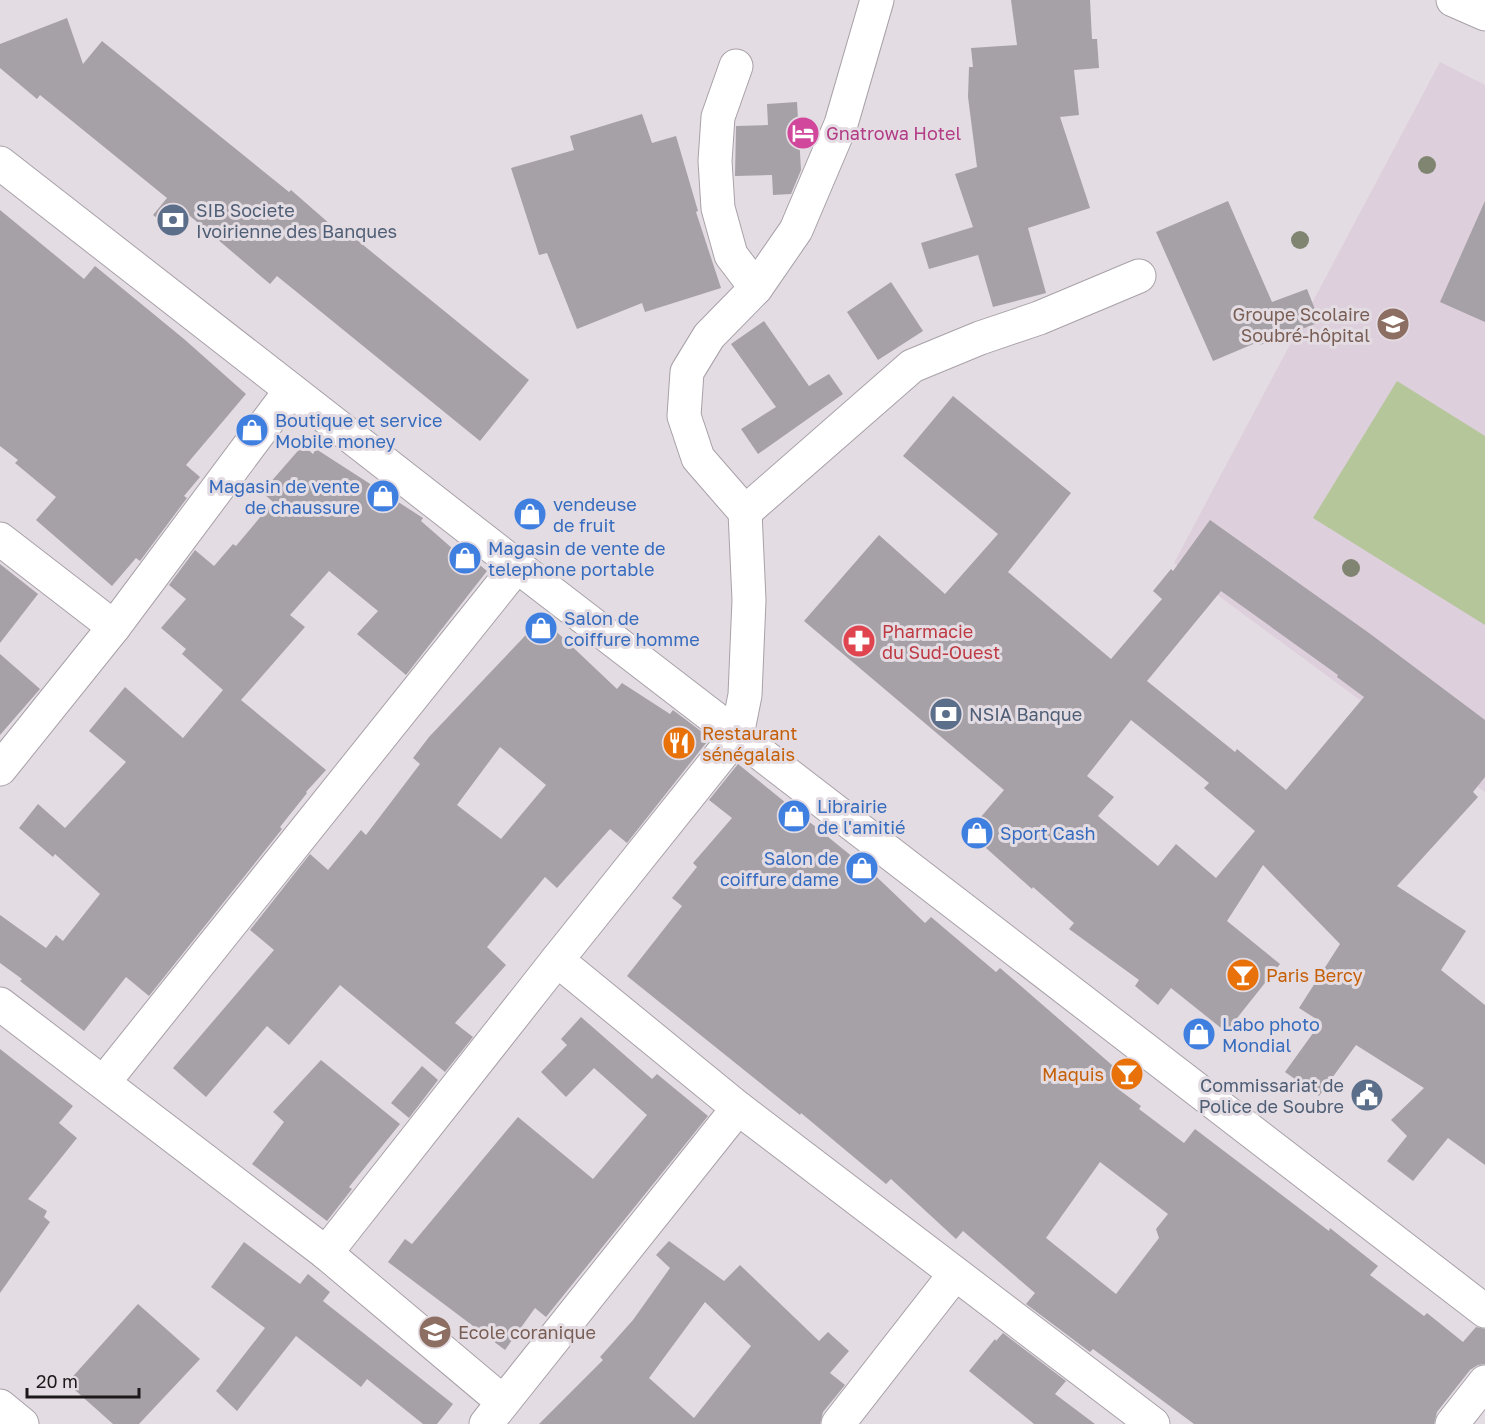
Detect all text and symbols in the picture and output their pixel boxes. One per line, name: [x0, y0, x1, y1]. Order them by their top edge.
hotel icon: Gnatrowa Hotel: [785, 115, 821, 151]
place label: Gnatrowa Hotel: [826, 122, 961, 144]
place label: SIB Societe Ivoirienne des Banques: [196, 199, 397, 242]
bank icon: SIB Societe Ivoirienne des Banques: [155, 202, 191, 238]
place label: Groupe Scolaire Soubré-hôpital: [1233, 303, 1370, 346]
school or university icon: Groupe Scolaire Soubré-hôpital: [1375, 306, 1411, 342]
place label: Boutique et service Mobile money: [275, 409, 443, 452]
shop icon: Boutique et service Mobile money: [234, 412, 270, 448]
place label: Magasin de vente de chaussure: [208, 475, 360, 518]
shop icon: Magasin de vente de chaussure: [365, 478, 401, 514]
place label: vendeuse de fruit: [553, 493, 637, 536]
shop icon: vendeuse de fruit: [512, 496, 548, 532]
place label: Magasin de vente de telephone portable: [488, 537, 666, 580]
shop icon: Magasin de vente de telephone portable: [447, 540, 483, 576]
place label: Salon de coiffure homme: [564, 607, 700, 650]
shop icon: Salon de coiffure homme: [523, 610, 559, 646]
place label: Pharmacie du Sud-Ouest: [882, 620, 1000, 663]
pharmacy icon: Pharmacie du Sud-Ouest: [841, 623, 877, 659]
bank icon: NSIA Banque: [928, 696, 964, 732]
place label: NSIA Banque: [969, 703, 1082, 725]
place label: Restaurant sénégalais: [702, 722, 797, 765]
restaurant icon: Restaurant sénégalais: [661, 725, 697, 761]
place label: Librairie de l'amitié: [817, 795, 905, 838]
shop icon: Librairie de l'amitié: [776, 798, 812, 834]
shop icon: Sport Cash: [959, 815, 995, 851]
place label: Sport Cash: [1000, 822, 1096, 844]
place label: Salon de coiffure dame: [720, 847, 839, 890]
shop icon: Salon de coiffure dame: [844, 850, 880, 886]
bar icon: Paris Bercy: [1225, 957, 1261, 993]
place label: Paris Bercy: [1266, 964, 1363, 986]
place label: Labo photo Mondial: [1222, 1013, 1320, 1056]
shop icon: Labo photo Mondial: [1181, 1016, 1217, 1052]
bar icon: Maquis: [1109, 1056, 1145, 1092]
place label: Maquis: [1042, 1063, 1104, 1085]
place label: Commissariat de Police de Soubre: [1199, 1074, 1344, 1117]
public building icon: Commissariat de Police de Soubre: [1349, 1077, 1385, 1113]
school or university icon: Ecole coranique: [417, 1314, 453, 1350]
place label: Ecole coranique: [458, 1321, 596, 1343]
scale bar: [27, 1361, 140, 1399]
text: 20 m: [36, 1370, 78, 1392]

